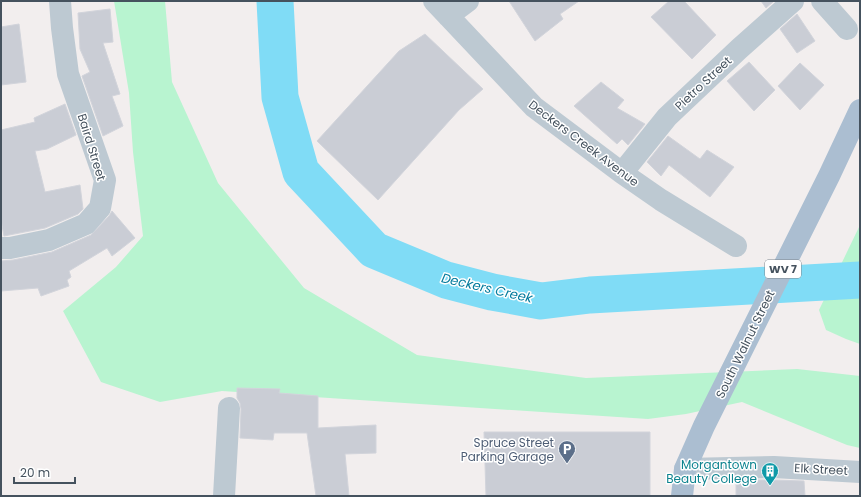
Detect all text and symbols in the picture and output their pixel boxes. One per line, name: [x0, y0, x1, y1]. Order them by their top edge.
street label: Pietro Street: [671, 52, 735, 114]
street label: Deckers Creek Avenue: [525, 96, 643, 190]
street label: Baird Street: [74, 111, 110, 183]
road number: WV 7: [765, 260, 801, 278]
water label: Deckers Creek: [440, 268, 536, 308]
street label: South Walnut Street: [711, 287, 779, 401]
place label: Spruce Street Parking Garage: [461, 434, 554, 465]
parking icon: Spruce Street Parking Garage: [557, 439, 577, 464]
place label: Morgantown Beauty College: [666, 456, 757, 487]
scale bar: [14, 459, 75, 485]
street label: Elk Street: [794, 459, 848, 479]
building icon: Morgantown Beauty College: [760, 461, 780, 486]
text: 20 m: [20, 464, 50, 481]

